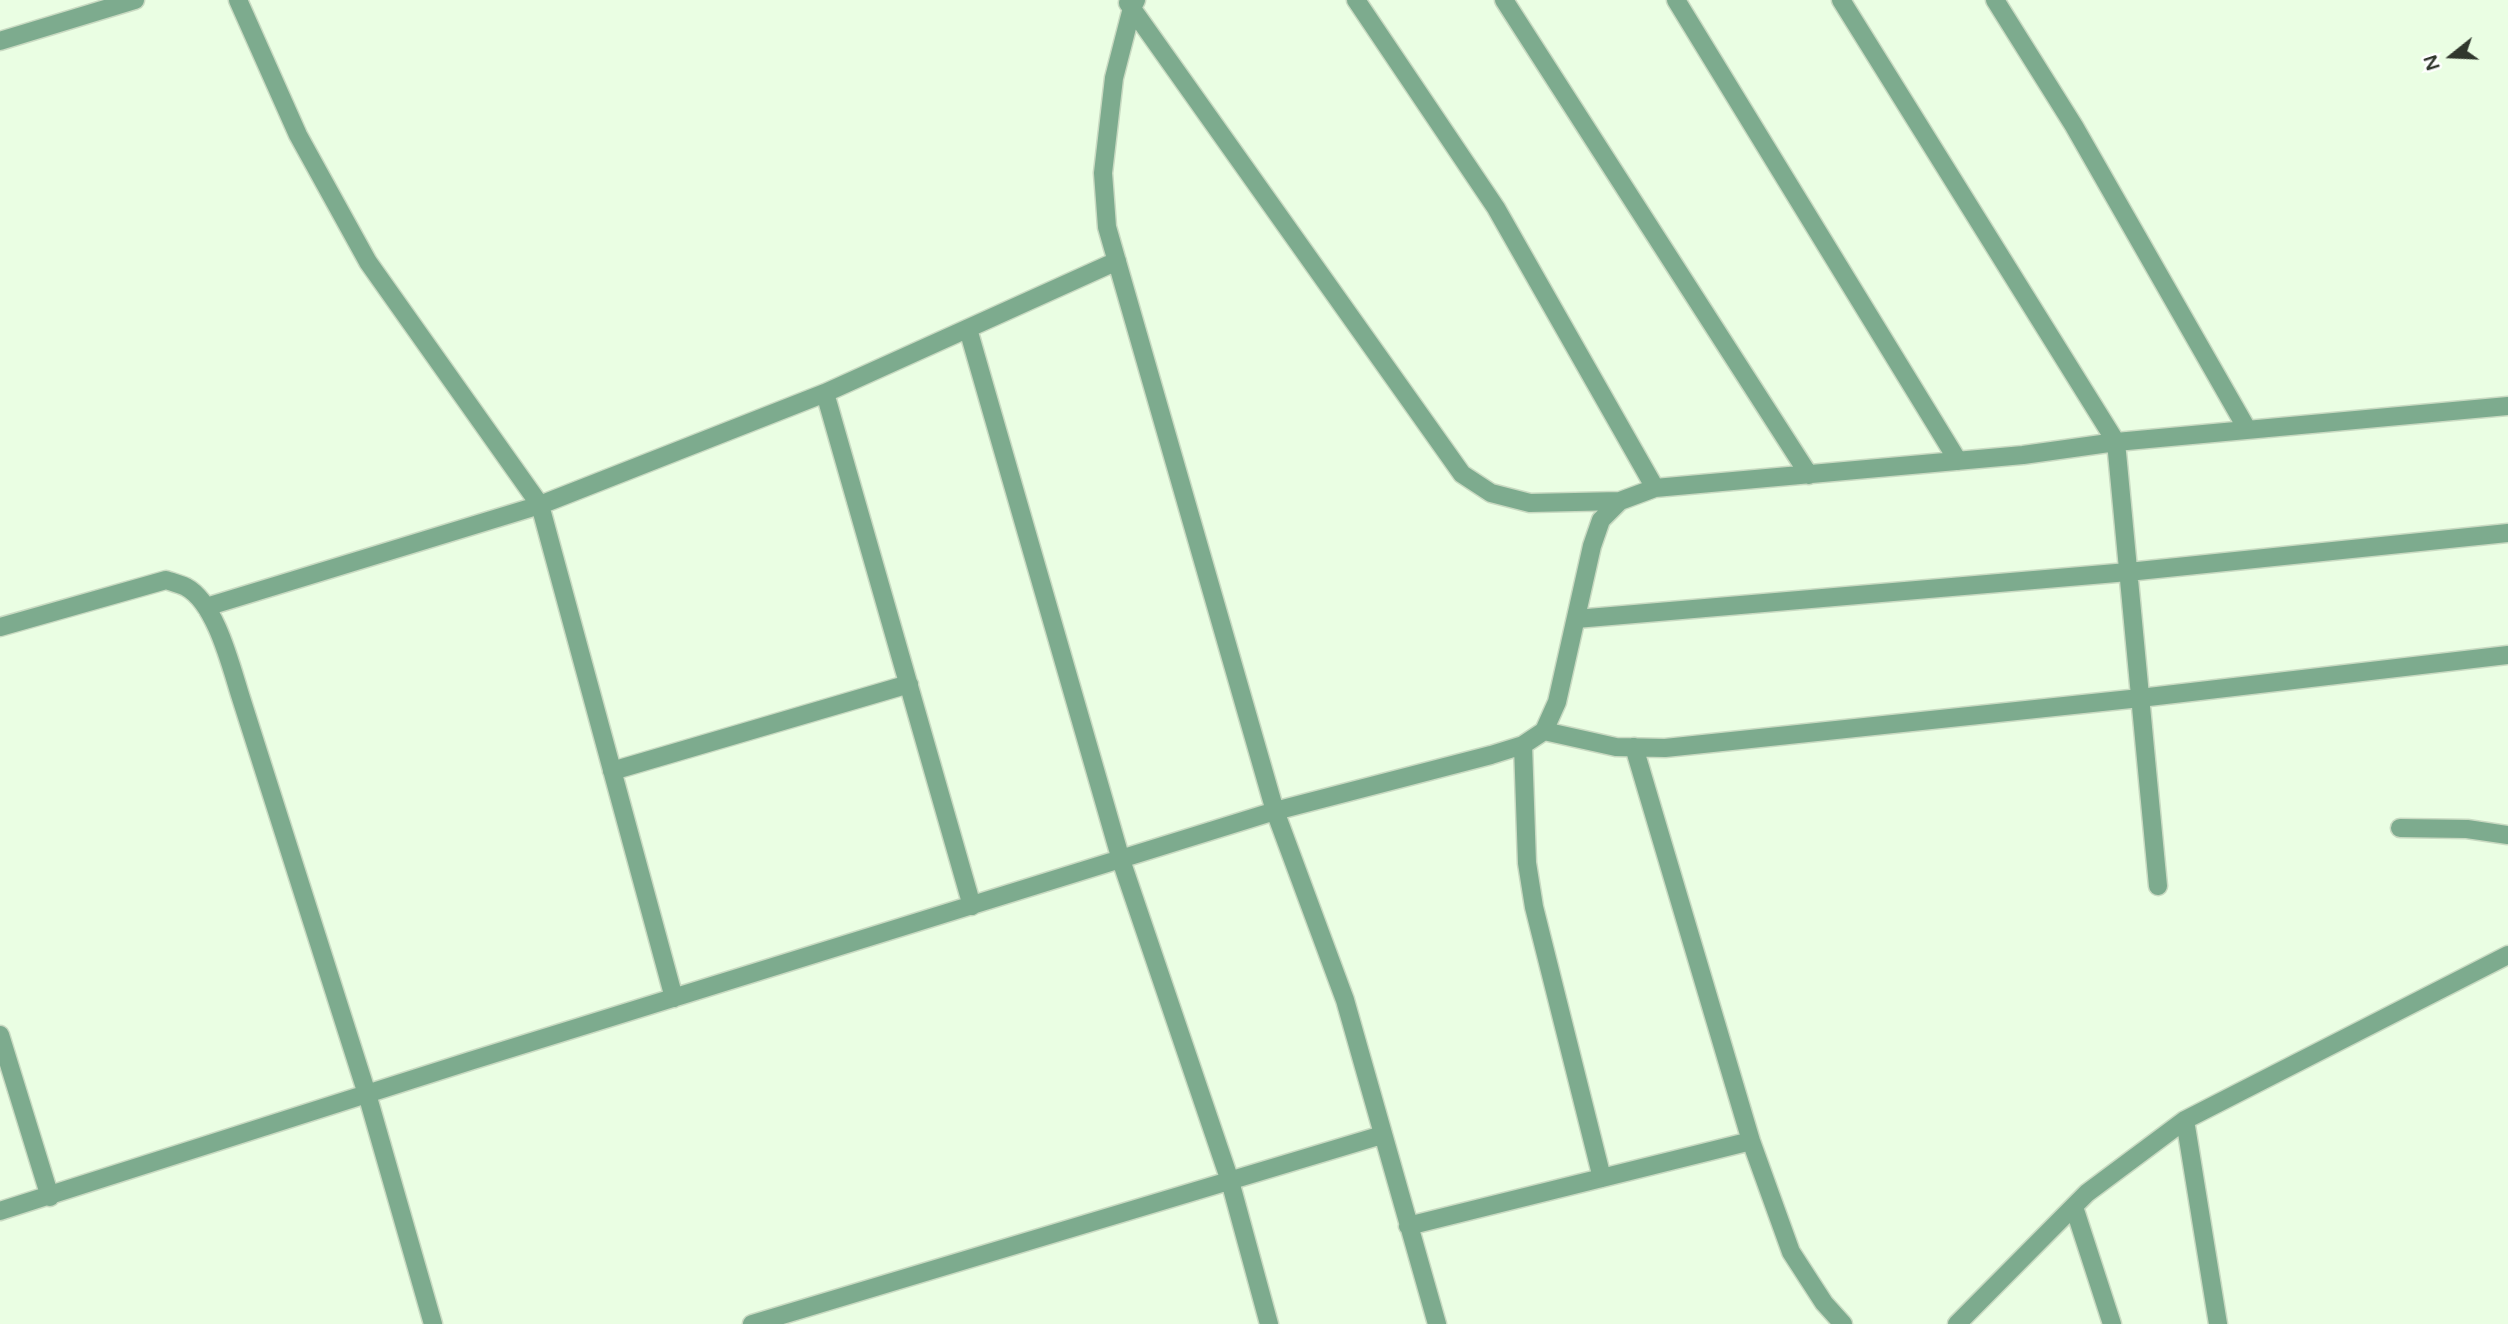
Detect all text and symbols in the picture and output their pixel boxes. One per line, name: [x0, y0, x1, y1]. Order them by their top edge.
north arrow: [2417, 21, 2487, 91]
text: N: [2419, 52, 2445, 73]

